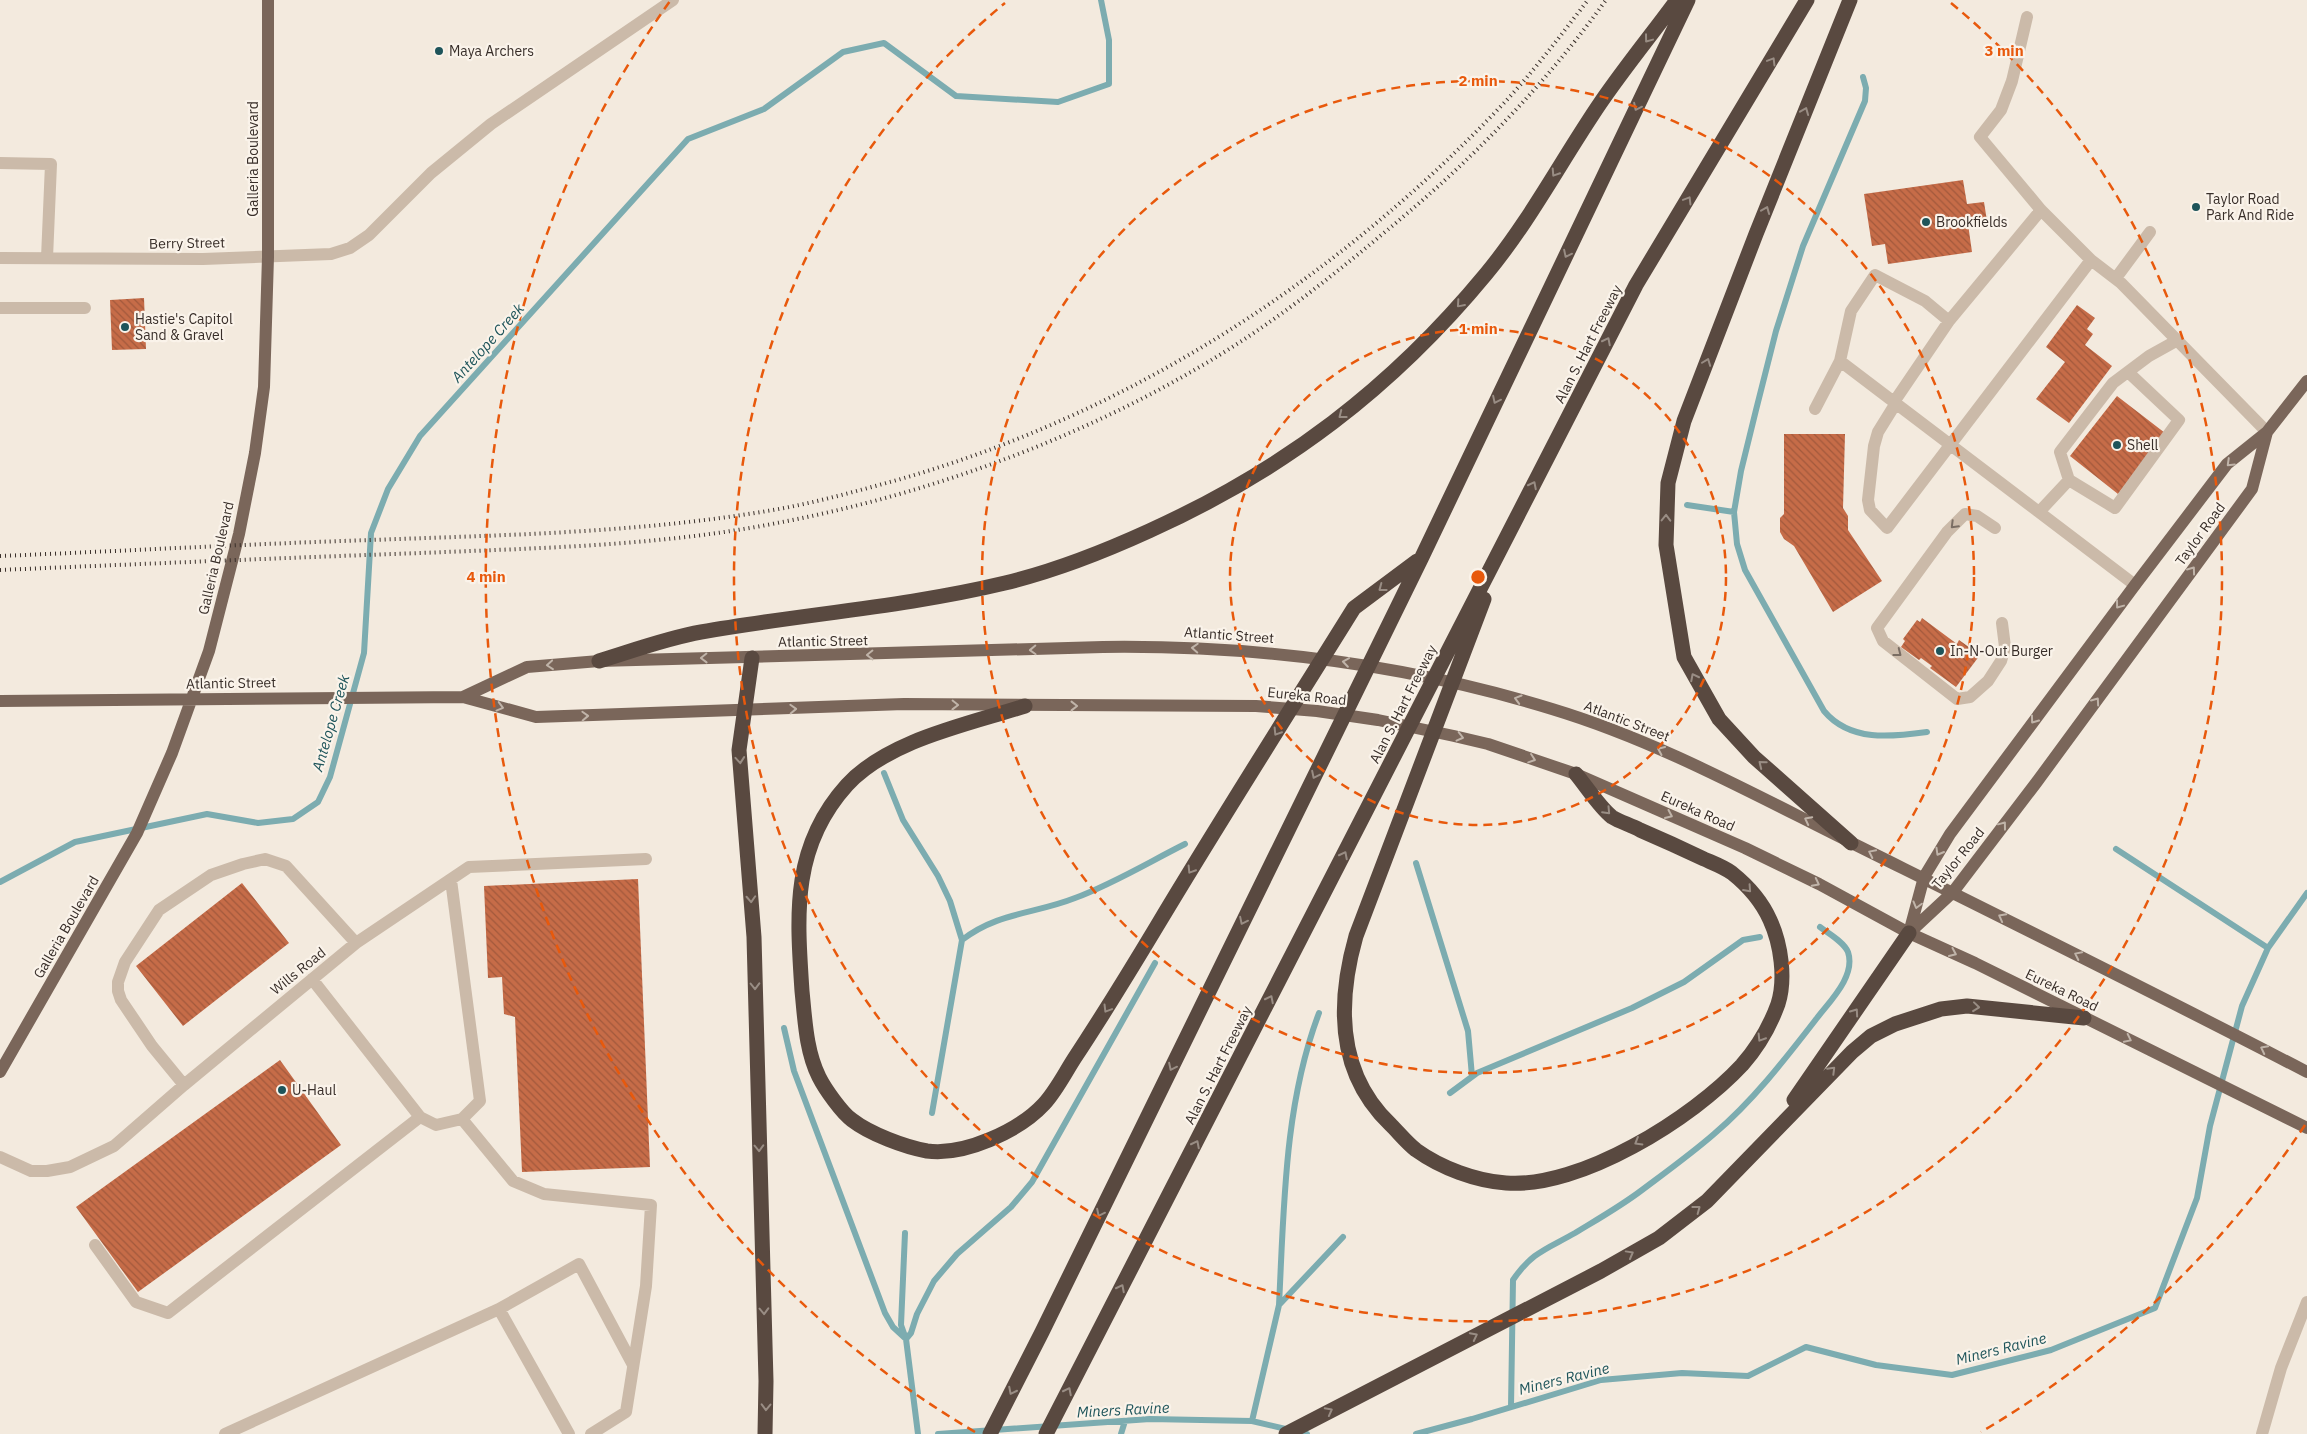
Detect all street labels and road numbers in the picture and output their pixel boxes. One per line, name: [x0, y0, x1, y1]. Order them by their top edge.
street label: Galleria Boulevard: [244, 101, 262, 217]
street label: Berry Street: [149, 233, 225, 253]
street label: Alan S. Hart Freeway: [1550, 282, 1626, 406]
street label: Taylor Road: [2171, 499, 2229, 569]
street label: Galleria Boulevard: [194, 500, 238, 616]
street label: Atlantic Street: [1183, 623, 1275, 647]
street label: Atlantic Street: [778, 631, 868, 651]
street label: Alan S. Hart Freeway: [1365, 642, 1441, 766]
street label: Atlantic Street: [186, 673, 276, 693]
street label: Eureka Road: [1267, 683, 1347, 709]
street label: Atlantic Street: [1582, 696, 1672, 746]
street label: Eureka Road: [1658, 787, 1738, 835]
street label: Taylor Road: [1928, 824, 1988, 892]
street label: Galleria Boulevard: [29, 872, 103, 982]
street label: Wills Road: [267, 943, 329, 999]
street label: Eureka Road: [2022, 965, 2102, 1015]
street label: Alan S. Hart Freeway: [1180, 1003, 1256, 1127]

